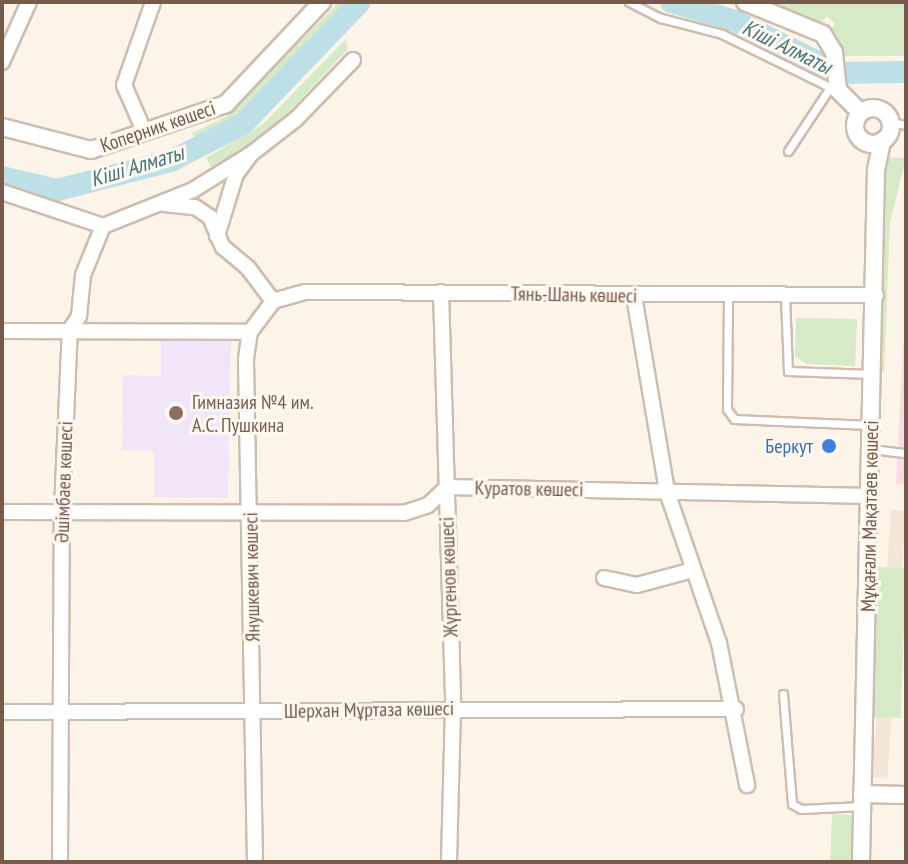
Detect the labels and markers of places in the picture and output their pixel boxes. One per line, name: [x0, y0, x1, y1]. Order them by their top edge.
place label: Гимназия №4 им. А.С. Пушкина: [192, 390, 314, 437]
marker: Гимназия №4 им. А.С. Пушкина: [167, 404, 185, 422]
place label: Беркут: [765, 434, 813, 458]
marker: Беркут: [820, 437, 838, 455]

